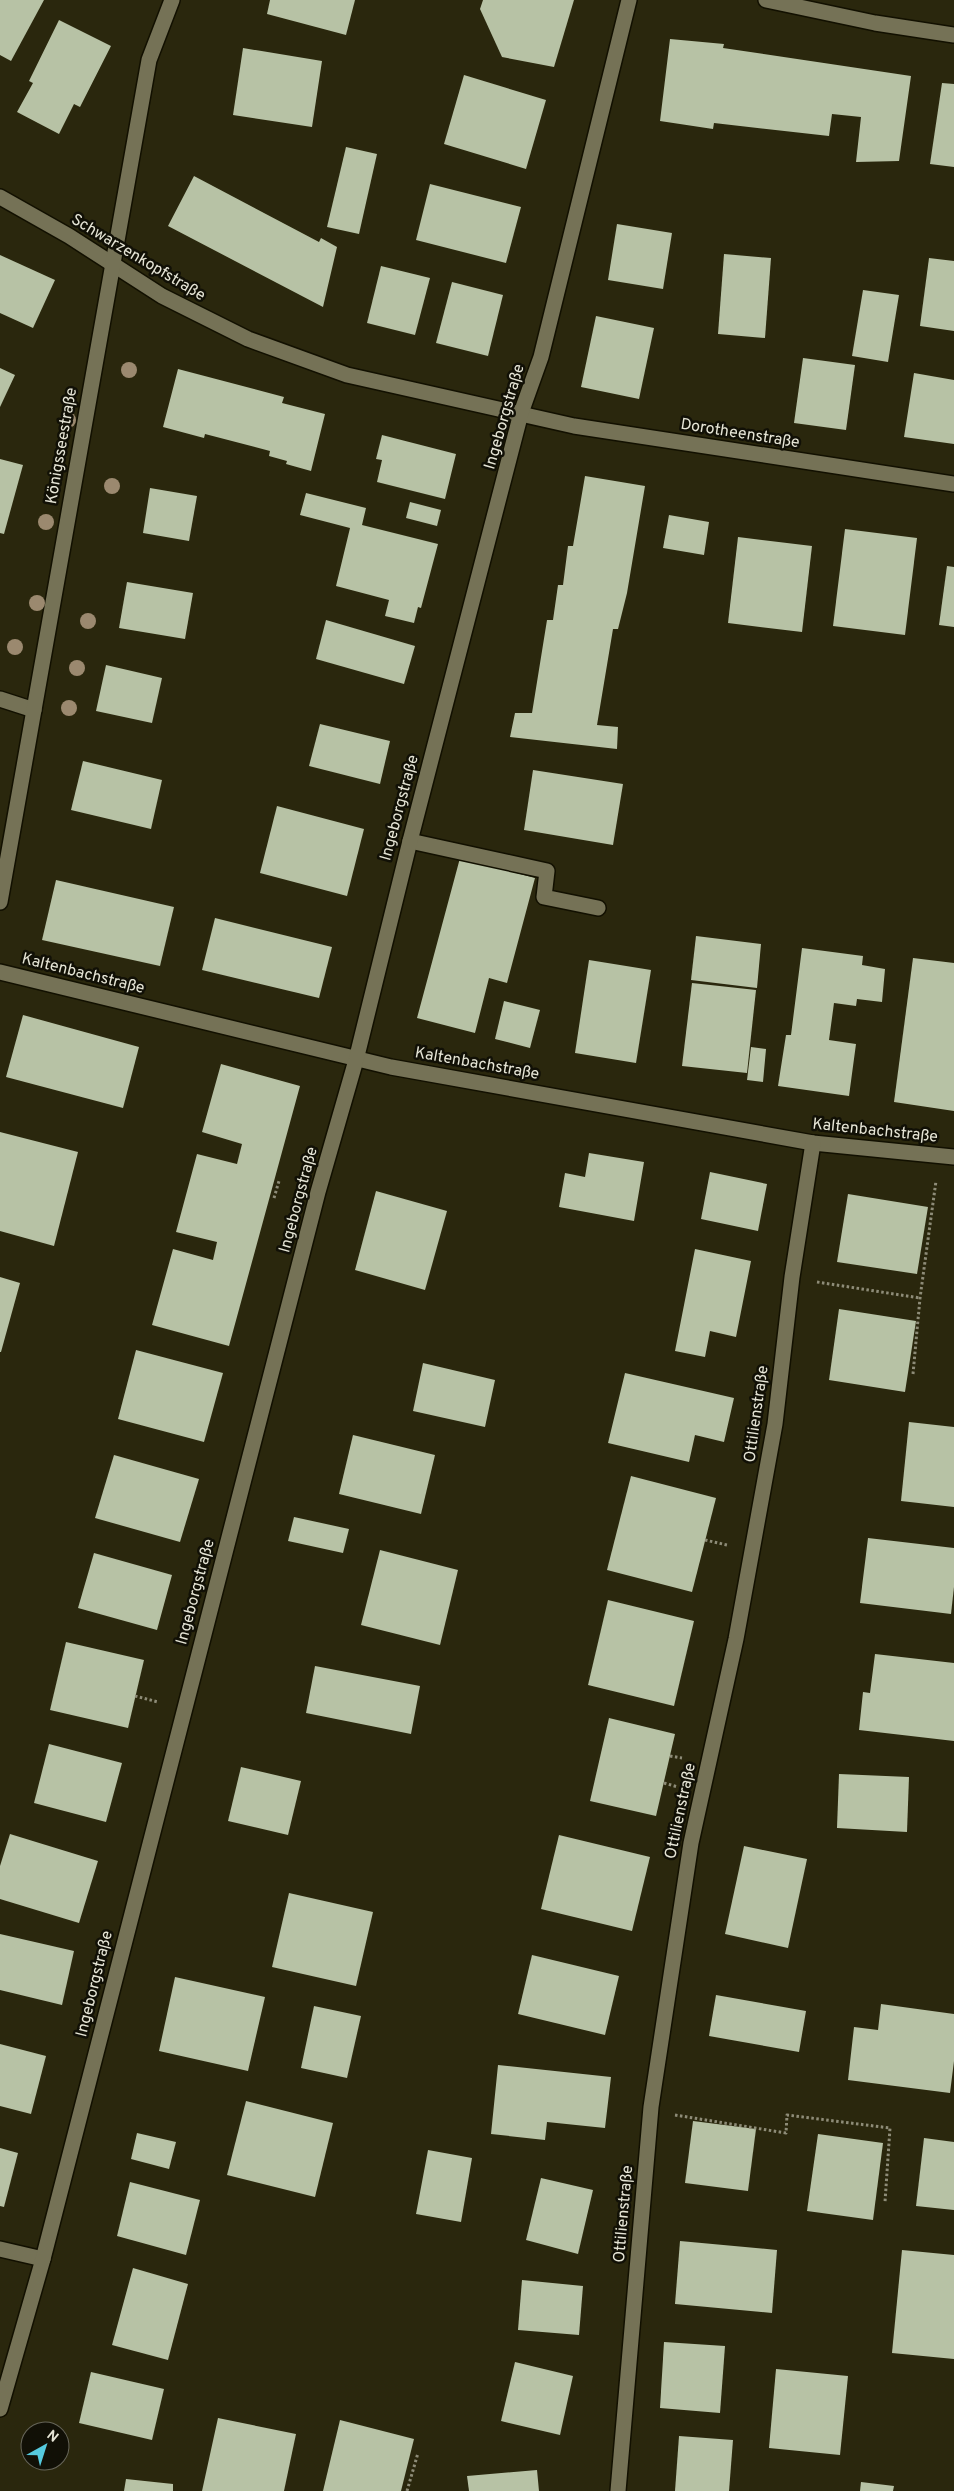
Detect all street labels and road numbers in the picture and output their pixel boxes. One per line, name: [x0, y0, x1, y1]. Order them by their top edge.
street label: Schwarzenkopfstraße: [67, 210, 209, 306]
street label: Ingeborgstraße: [480, 362, 530, 472]
street label: Königsseestraße: [42, 386, 82, 506]
street label: Dorotheenstraße: [679, 415, 801, 453]
street label: Ingeborgstraße: [376, 753, 424, 863]
street label: Kaltenbachstraße: [19, 949, 147, 999]
street label: Kaltenbachstraße: [413, 1043, 541, 1085]
street label: Kaltenbachstraße: [811, 1114, 939, 1148]
street label: Ingeborgstraße: [275, 1145, 323, 1255]
street label: Ottilienstraße: [740, 1364, 774, 1464]
street label: Ingeborgstraße: [172, 1537, 220, 1647]
street label: Ottilienstraße: [661, 1761, 701, 1861]
street label: Ingeborgstraße: [72, 1929, 118, 2039]
street label: Ottilienstraße: [610, 2164, 638, 2264]

